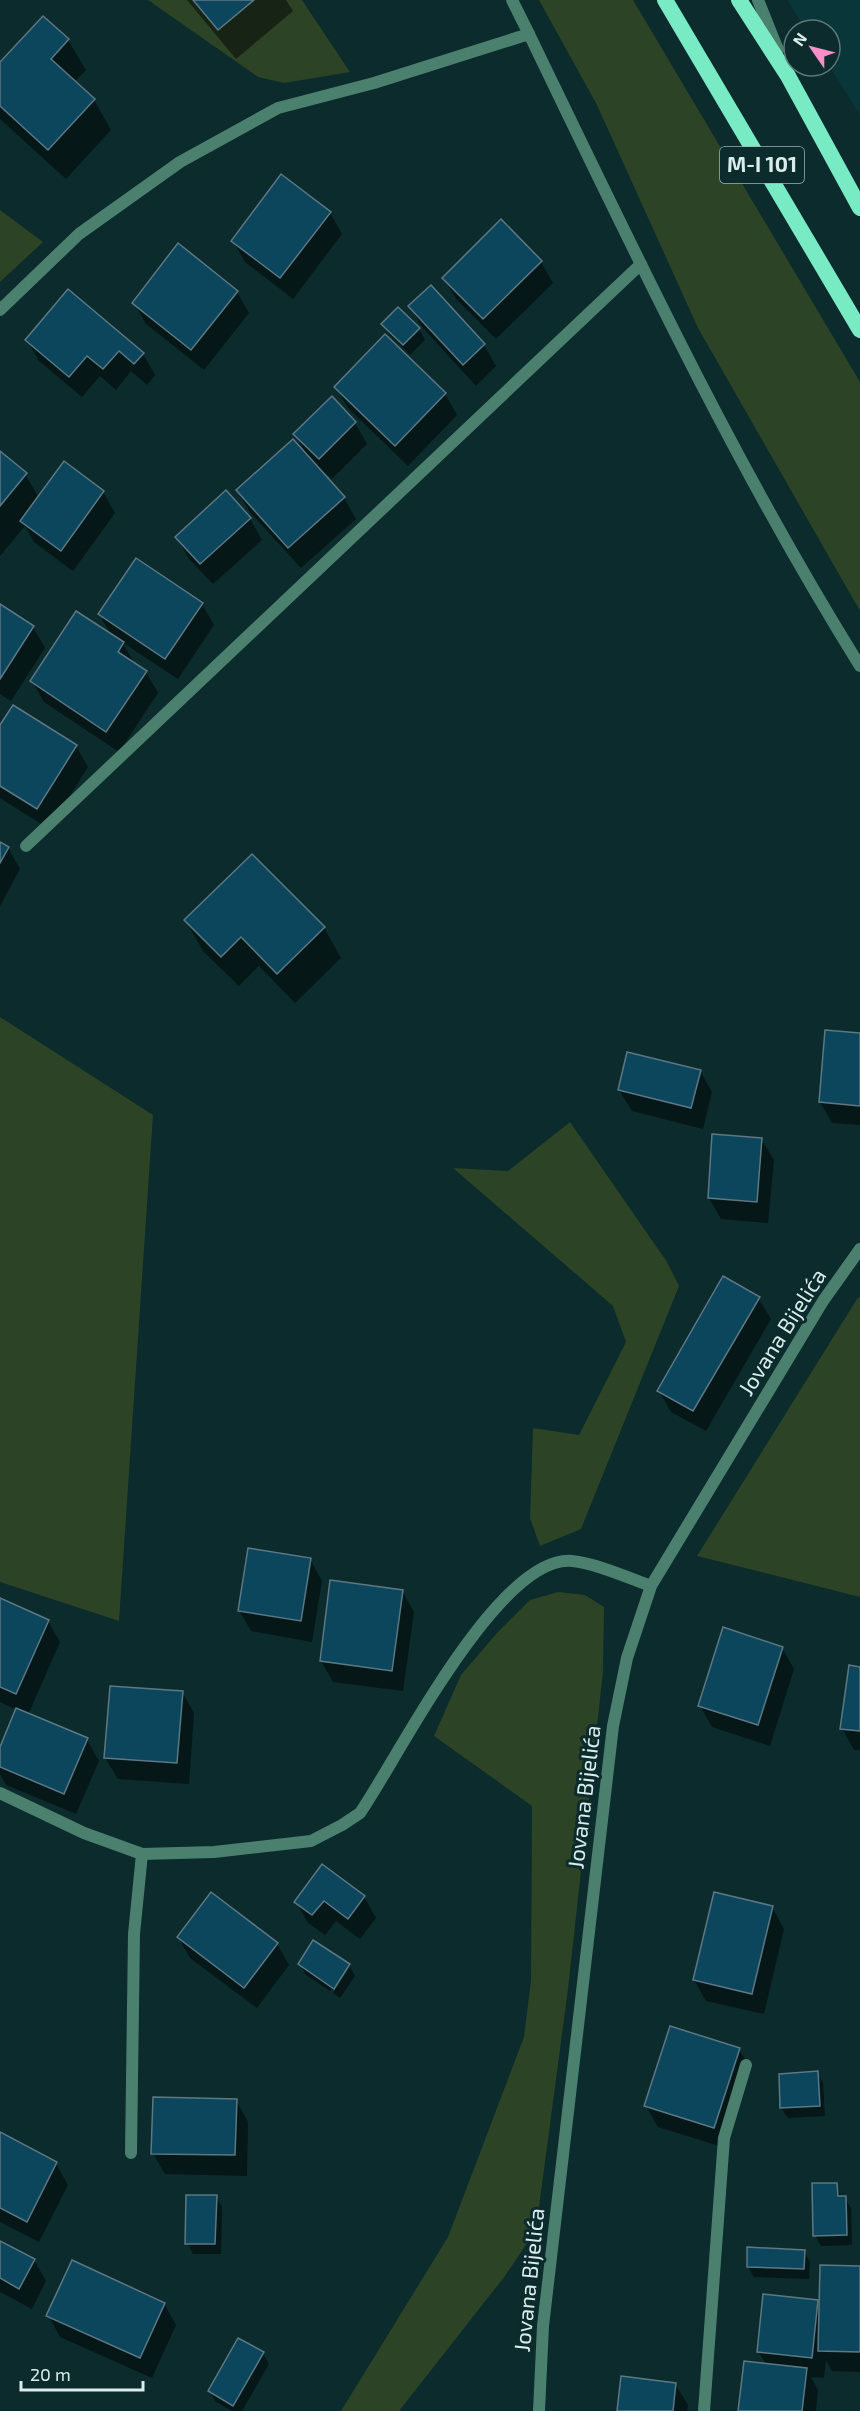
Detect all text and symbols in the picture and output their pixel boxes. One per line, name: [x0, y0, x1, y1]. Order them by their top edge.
north arrow: [782, 18, 842, 78]
text: N: [788, 29, 810, 49]
road number: M-I 101: [720, 147, 804, 183]
street label: Jovana Bijelića: [732, 1263, 831, 1400]
street label: Jovana Bijelića: [561, 1724, 606, 1870]
street label: Jovana Bijelića: [508, 2207, 549, 2353]
scale bar: [21, 2354, 142, 2392]
text: 20 m: [30, 2363, 71, 2385]

